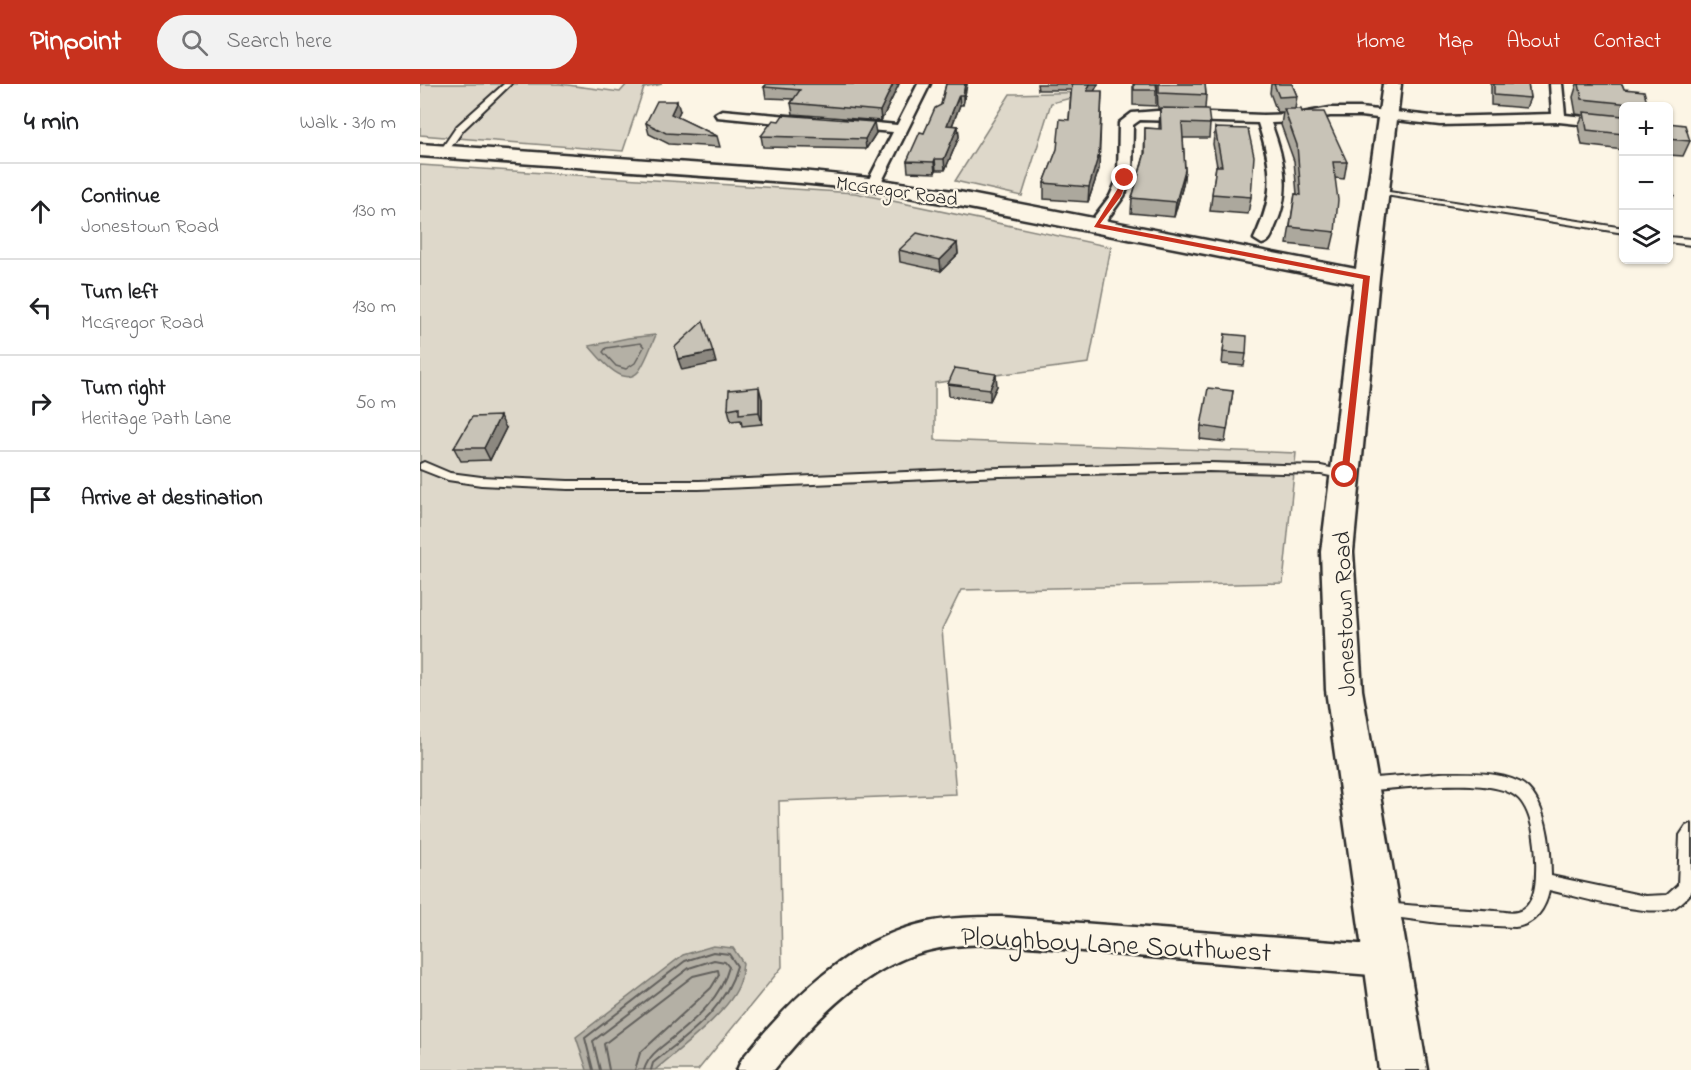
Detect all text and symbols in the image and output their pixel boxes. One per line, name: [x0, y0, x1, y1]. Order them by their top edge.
search box: [157, 15, 577, 69]
text: Pinpoint: [30, 22, 121, 63]
icon: search: [178, 26, 211, 59]
text: Search here: [226, 26, 332, 58]
text: Home: [1356, 27, 1405, 57]
text: Map: [1438, 27, 1473, 57]
text: About: [1506, 27, 1560, 57]
text: Contact: [1593, 27, 1661, 57]
map controls: [1619, 102, 1673, 264]
button: +: [1619, 102, 1673, 156]
text: 4 min: [24, 104, 79, 142]
text: Walk · 310 m: [300, 109, 396, 138]
button: −: [1619, 156, 1673, 210]
route end: [1111, 164, 1137, 190]
street label: McGregor Road: [834, 170, 959, 216]
text: Continue: [81, 181, 160, 213]
icon: ahead: [24, 195, 57, 228]
text: 130 m: [352, 197, 396, 226]
button: layers: [1619, 210, 1673, 264]
text: Jonestown Road: [81, 213, 219, 242]
text: Turn left: [81, 277, 158, 309]
icon: left: [24, 291, 57, 324]
text: 130 m: [352, 293, 396, 322]
text: McGregor Road: [81, 309, 204, 338]
text: Turn right: [81, 373, 166, 405]
icon: right: [24, 387, 57, 420]
text: 50 m: [355, 389, 396, 418]
text: Heritage Path Lane: [81, 405, 231, 434]
route start: [1331, 461, 1357, 487]
icon: arrive: [24, 483, 57, 516]
text: Arrive at destination: [81, 483, 263, 515]
street label: Jonestown Road: [1326, 530, 1367, 697]
street label: Ploughboy Lane Southwest: [959, 918, 1272, 975]

